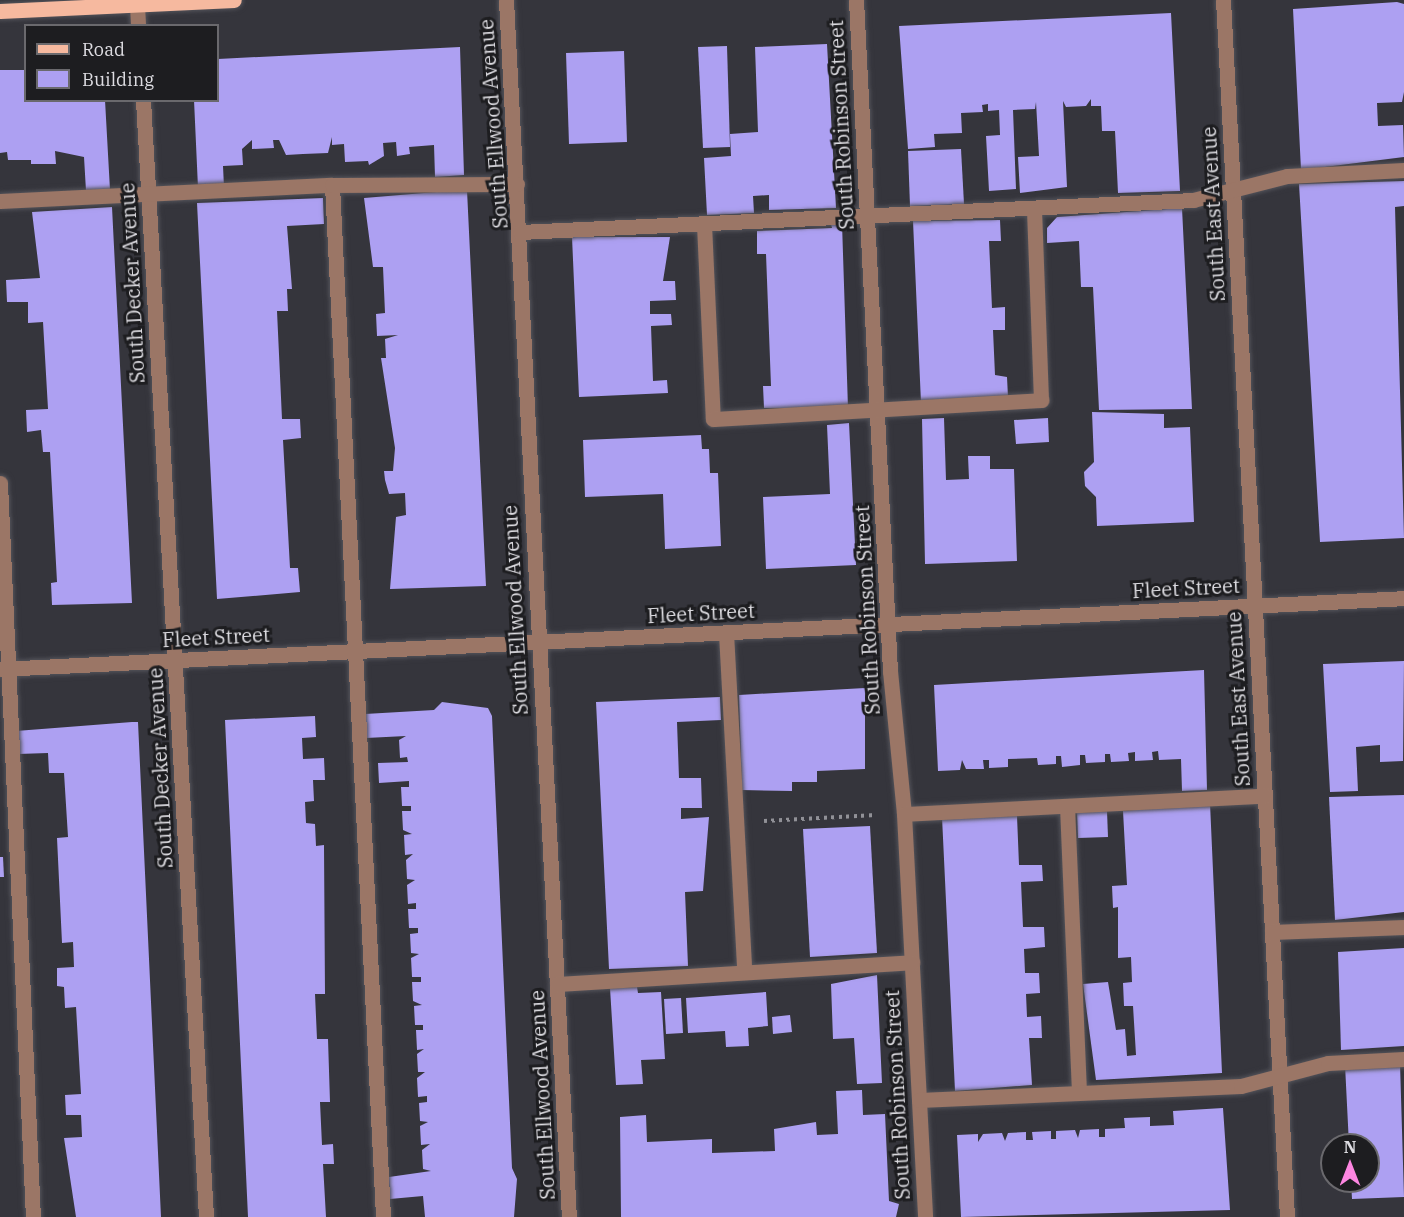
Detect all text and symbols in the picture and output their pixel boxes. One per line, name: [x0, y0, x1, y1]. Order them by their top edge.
street label: South Ellwood Avenue: [474, 18, 512, 230]
street label: South Robinson Street: [824, 20, 858, 230]
legend: [24, 24, 219, 102]
text: Road: [82, 38, 125, 61]
text: Building: [82, 68, 154, 91]
street label: South East Avenue: [1196, 126, 1230, 302]
street label: South Decker Avenue: [115, 182, 149, 384]
street label: South Ellwood Avenue: [498, 505, 532, 715]
street label: South Robinson Street: [850, 505, 884, 715]
street label: Fleet Street: [1132, 573, 1240, 603]
street label: Fleet Street: [647, 598, 755, 628]
street label: South East Avenue: [1221, 611, 1255, 787]
street label: Fleet Street: [162, 622, 270, 652]
street label: South Decker Avenue: [143, 667, 177, 869]
street label: South Ellwood Avenue: [525, 990, 559, 1200]
street label: South Robinson Street: [880, 990, 914, 1200]
north arrow: [1320, 1133, 1380, 1193]
text: N: [1344, 1137, 1356, 1157]

